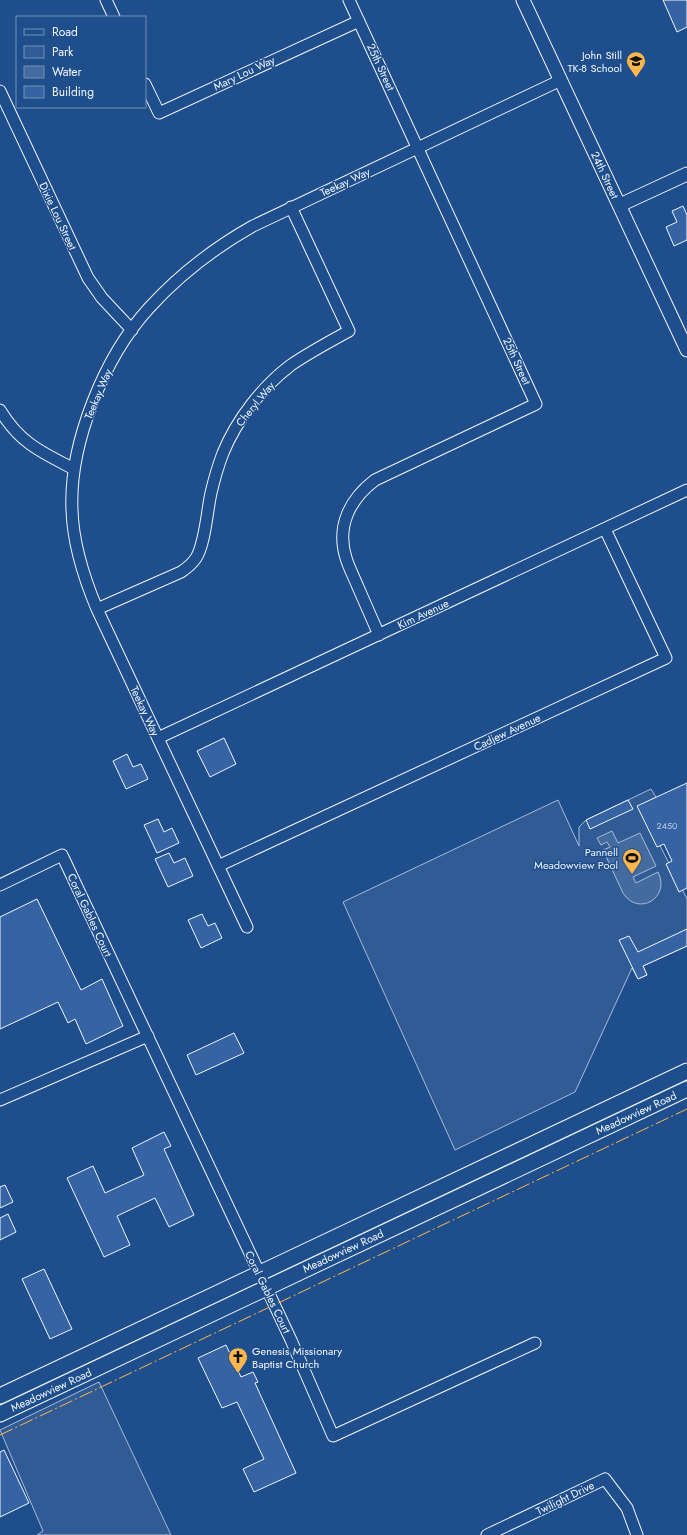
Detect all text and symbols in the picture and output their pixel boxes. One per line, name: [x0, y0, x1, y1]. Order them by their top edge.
legend: [16, 16, 146, 108]
text: Road: [52, 23, 78, 41]
street label: 25th Street: [363, 41, 399, 94]
text: Park: [52, 43, 74, 61]
place label: John Still TK-8 School: [567, 47, 622, 76]
school or university icon: John Still TK-8 School: [625, 50, 647, 78]
street label: Mary Lou Way: [211, 52, 278, 94]
text: Water: [52, 63, 83, 81]
text: Building: [52, 83, 94, 101]
street label: 24th Street: [587, 149, 623, 202]
street label: Teekay Way: [317, 163, 373, 201]
street label: Dixie Lou Street: [35, 180, 81, 253]
street label: 25th Street: [499, 335, 535, 388]
street label: Teekay Way: [80, 366, 116, 422]
street label: Cheryl Way: [232, 378, 278, 430]
street label: Kim Avenue: [395, 595, 452, 633]
street label: Teekay Way: [126, 683, 164, 739]
street label: Cadjew Avenue: [471, 709, 543, 755]
house number: 2450: [657, 819, 678, 832]
place label: Pannell Meadowview Pool: [534, 844, 618, 873]
sports icon: Pannell Meadowview Pool: [621, 847, 643, 875]
street label: Coral Gables Court: [64, 871, 116, 960]
street label: Meadowview Road: [593, 1087, 679, 1139]
street label: Meadowview Road: [300, 1225, 386, 1277]
street label: Coral Gables Court: [241, 1248, 295, 1336]
place label: Genesis Missionary Baptist Church: [252, 1343, 342, 1372]
church icon: Genesis Missionary Baptist Church: [227, 1346, 249, 1374]
street label: Meadowview Road: [8, 1364, 94, 1416]
street label: Twilight Drive: [533, 1477, 597, 1519]

